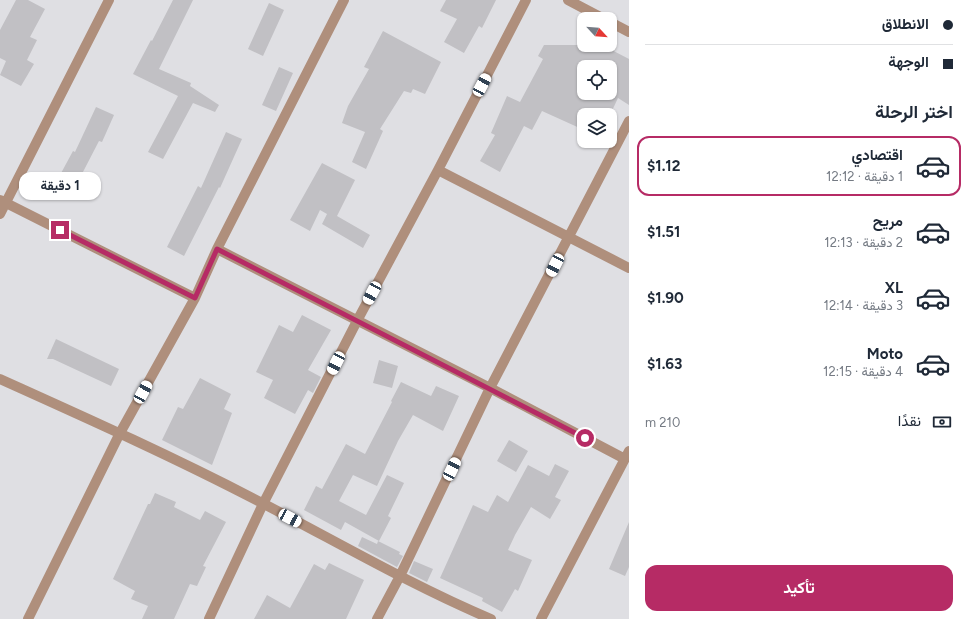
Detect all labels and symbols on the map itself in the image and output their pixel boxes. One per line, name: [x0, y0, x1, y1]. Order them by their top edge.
north arrow: [577, 12, 617, 52]
car: [471, 72, 493, 98]
callout: 1 دقيقة: [19, 172, 101, 200]
route end: [51, 221, 69, 239]
car: [544, 252, 566, 278]
car: [361, 280, 383, 306]
car: [325, 350, 347, 376]
car: [132, 379, 154, 405]
route start: [576, 429, 594, 447]
car: [441, 456, 463, 482]
car: [277, 507, 303, 529]

